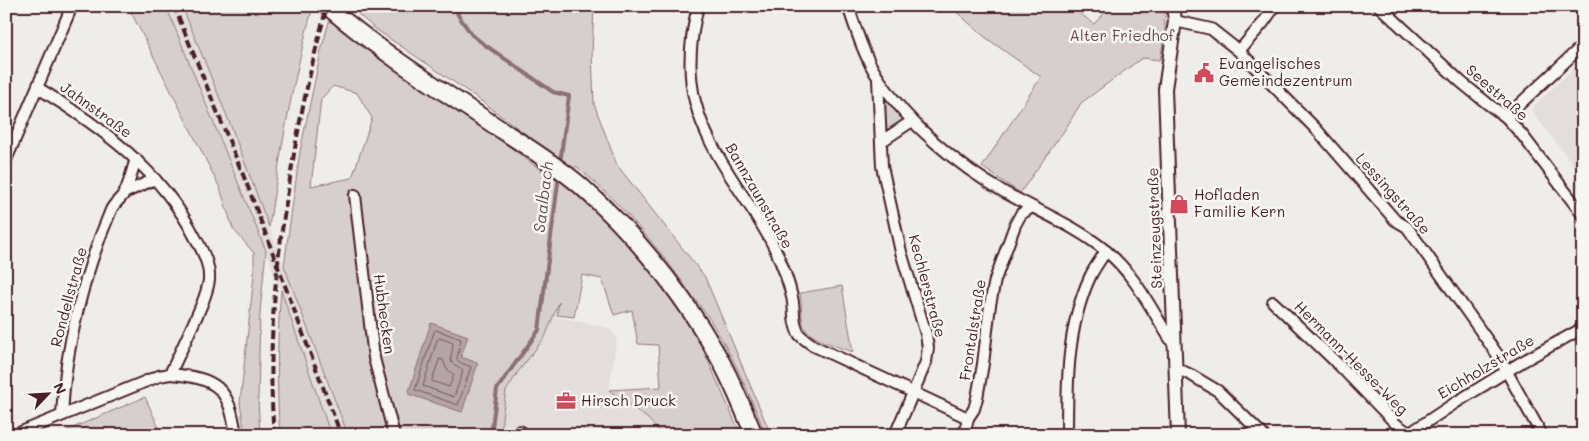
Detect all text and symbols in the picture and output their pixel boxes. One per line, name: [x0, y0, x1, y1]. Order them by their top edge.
park label: Alter Friedhof: [1070, 25, 1176, 45]
place label: Evangelisches Gemeindezentrum: [1219, 53, 1353, 90]
street label: Seestraße: [1462, 60, 1533, 125]
public building icon: Evangelisches Gemeindezentrum: [1193, 62, 1215, 84]
street label: Jahnstraße: [57, 76, 136, 142]
street label: Bannzaunstraße: [721, 139, 798, 252]
street label: Lessingstraße: [1352, 148, 1436, 238]
water label: Saalbach: [528, 160, 557, 234]
street label: Steinzeugstraße: [1142, 167, 1166, 289]
place label: Hofladen Familie Kern: [1194, 184, 1285, 221]
shop icon: Hofladen Familie Kern: [1168, 193, 1190, 215]
street label: Kechlerstraße: [905, 232, 951, 339]
street label: Rondellstraße: [45, 245, 91, 349]
street label: Hubhecken: [369, 273, 401, 355]
street label: Frontalstraße: [954, 278, 990, 382]
street label: Hermann-Hesse-Weg: [1291, 296, 1413, 419]
street label: Eichholzstraße: [1433, 329, 1538, 403]
north arrow: [22, 368, 72, 418]
text: N: [49, 379, 71, 397]
office icon: Hirsch Druck: [555, 390, 577, 412]
place label: Hirsch Druck: [581, 390, 676, 410]

